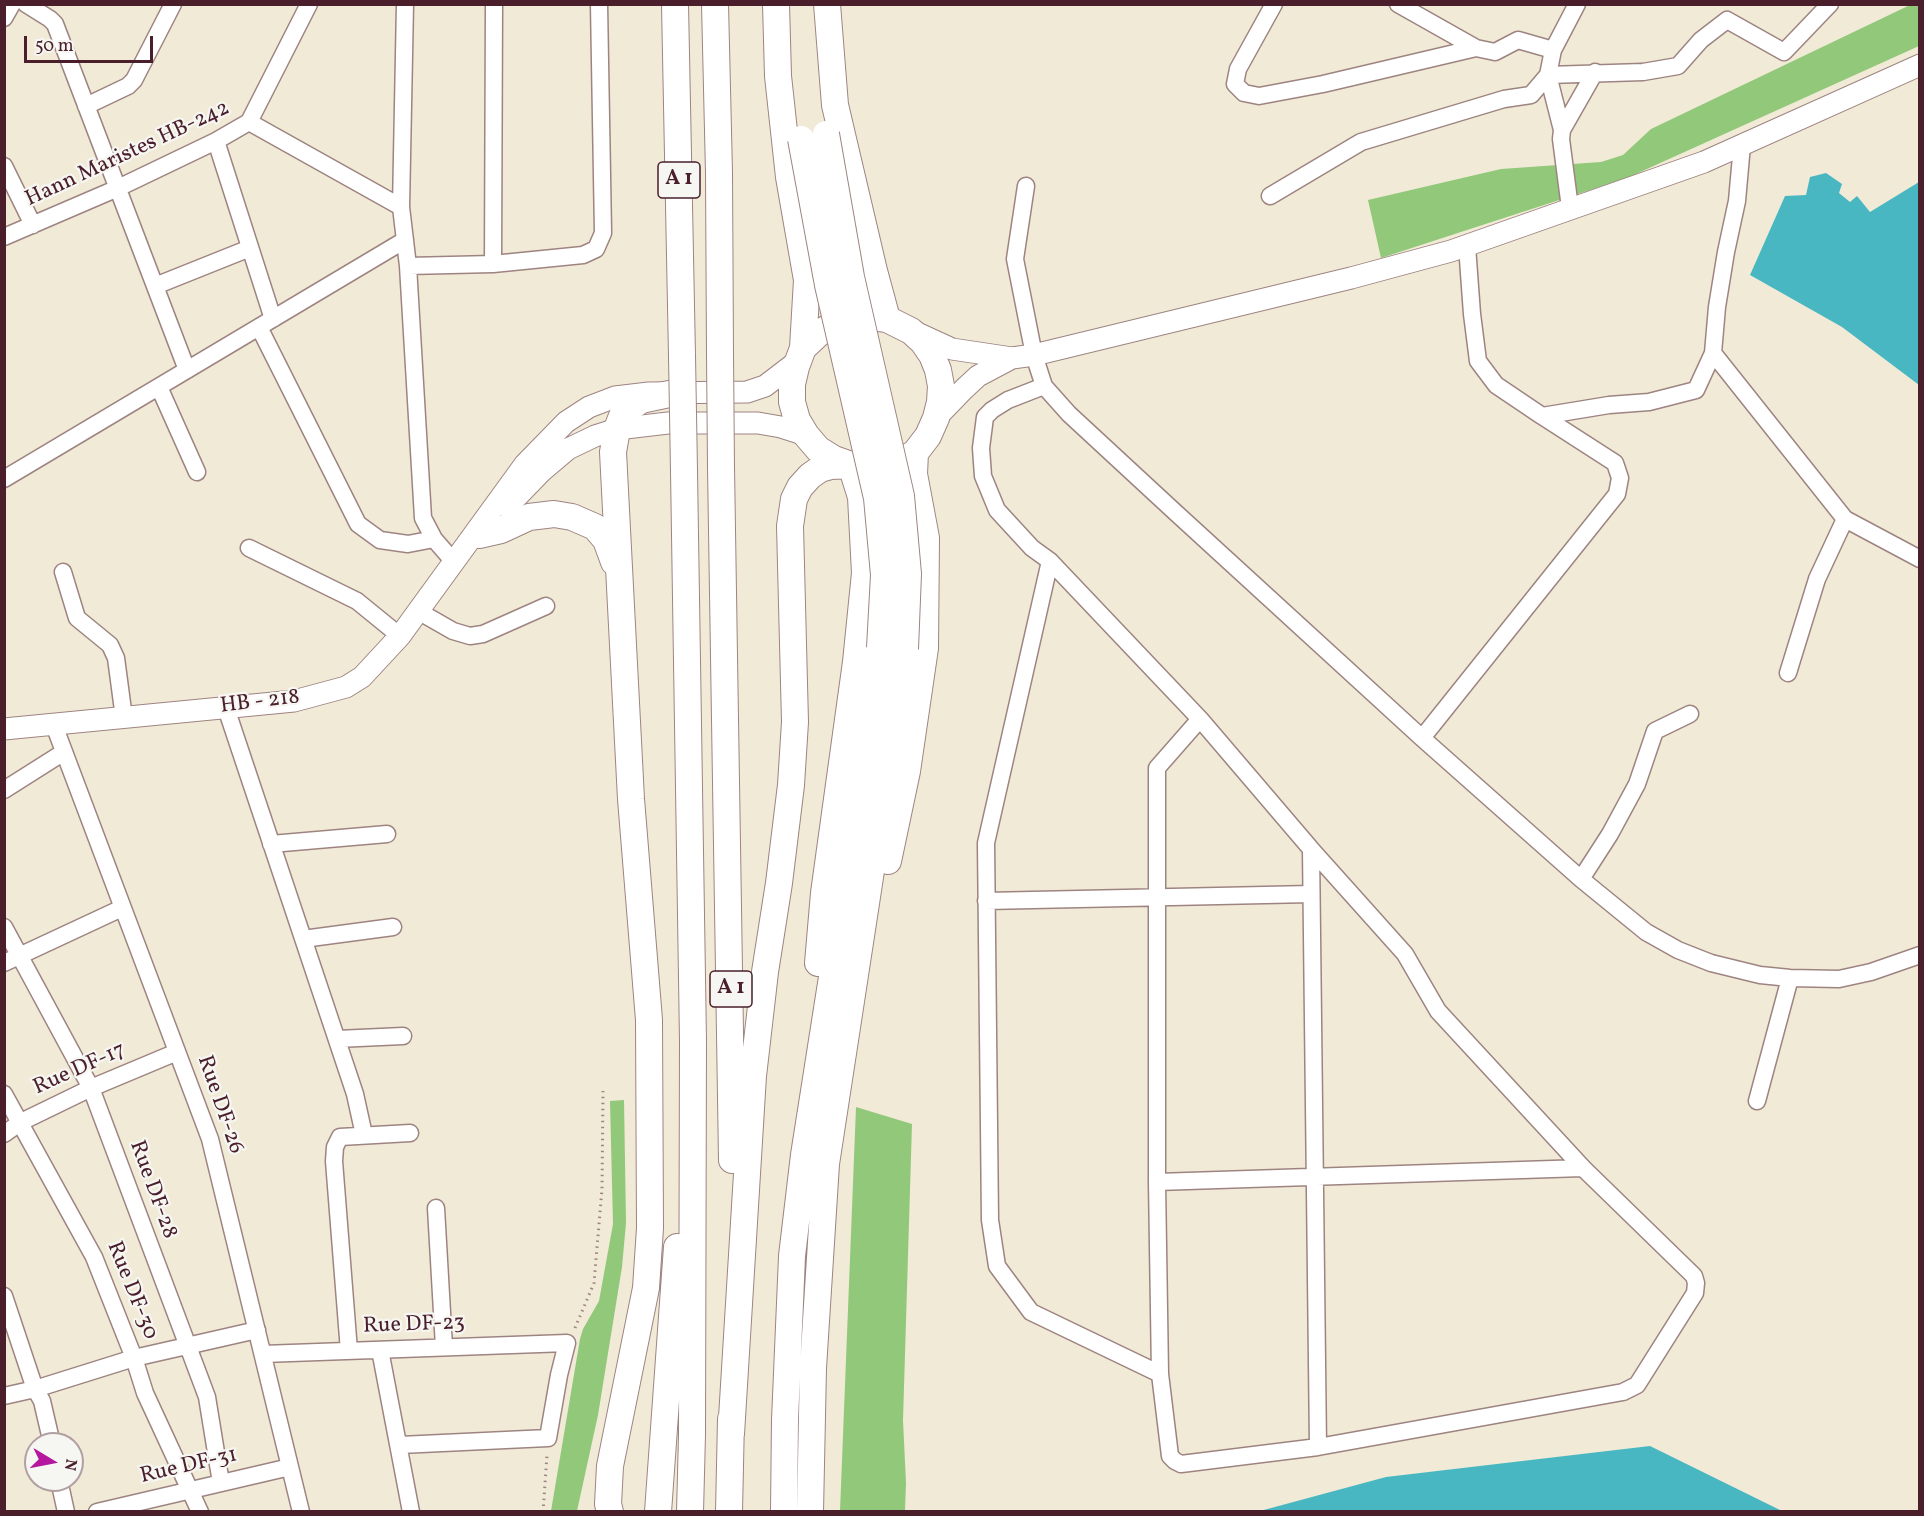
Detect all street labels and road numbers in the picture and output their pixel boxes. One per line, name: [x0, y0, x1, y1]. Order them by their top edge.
street label: Hann Maristes HB-242: [22, 96, 234, 214]
road number: A 1: [658, 162, 700, 198]
street label: HB - 218: [219, 685, 301, 721]
road number: A 1: [710, 971, 752, 1007]
street label: Rue DF-17: [30, 1038, 130, 1102]
street label: Rue DF-26: [190, 1052, 248, 1158]
street label: Rue DF-28: [122, 1137, 182, 1243]
street label: Rue DF-30: [99, 1238, 163, 1344]
street label: Rue DF-23: [363, 1311, 465, 1341]
street label: Rue DF-31: [138, 1443, 240, 1491]

